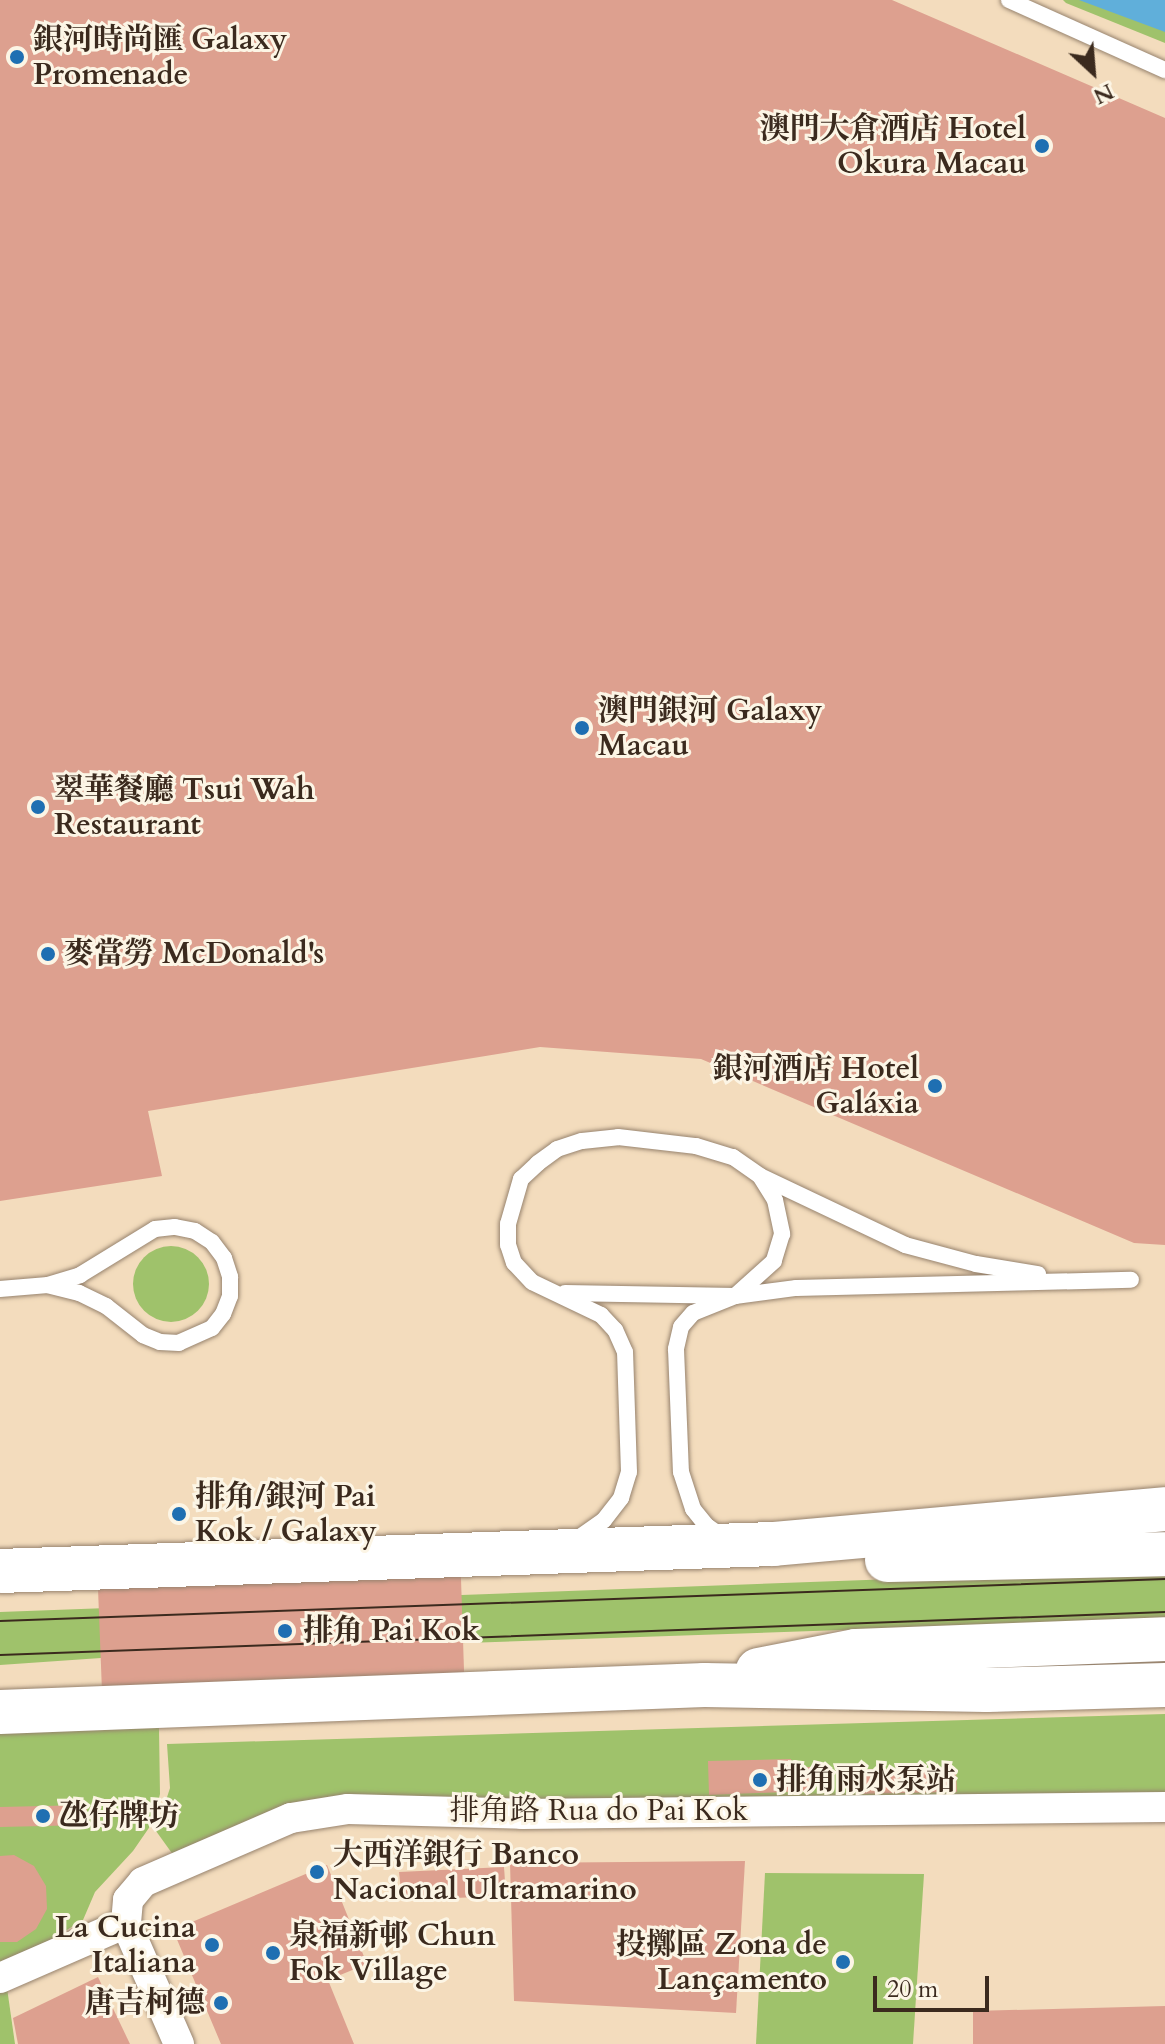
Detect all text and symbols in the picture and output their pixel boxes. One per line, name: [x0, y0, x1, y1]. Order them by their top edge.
place label: 銀河時尚匯 Galaxy Promenade: [33, 22, 287, 92]
north arrow: [1053, 32, 1133, 112]
marker: 銀河時尚匯 Galaxy Promenade: [8, 48, 26, 66]
text: N: [1088, 76, 1119, 111]
place label: 澳門大倉酒店 Hotel Okura Macau: [760, 111, 1026, 182]
marker: 澳門大倉酒店 Hotel Okura Macau: [1033, 137, 1051, 155]
place label: 澳門銀河 Galaxy Macau: [598, 693, 822, 764]
marker: 澳門銀河 Galaxy Macau: [573, 719, 591, 737]
place label: 翠華餐廳 Tsui Wah Restaurant: [54, 772, 315, 842]
marker: 翠華餐廳 Tsui Wah Restaurant: [29, 798, 47, 816]
place label: 麥當勞 McDonald's: [64, 936, 324, 972]
marker: 麥當勞 McDonald's: [39, 945, 57, 963]
place label: 銀河酒店 Hotel Galáxia: [713, 1051, 919, 1122]
marker: 銀河酒店 Hotel Galáxia: [926, 1077, 944, 1095]
place label: 排角/銀河 Pai Kok / Galaxy: [195, 1479, 377, 1550]
marker: 排角/銀河 Pai Kok / Galaxy: [170, 1505, 188, 1523]
place label: 排角 Pai Kok: [303, 1613, 480, 1649]
marker: 排角 Pai Kok: [274, 1620, 296, 1642]
place label: 排角雨水泵站: [776, 1762, 956, 1798]
marker: 排角雨水泵站: [751, 1771, 769, 1789]
street label: 排角路 Rua do Pai Kok: [450, 1793, 748, 1829]
place label: 氹仔牌坊: [59, 1798, 179, 1834]
marker: 氹仔牌坊: [34, 1807, 52, 1825]
place label: 大西洋銀行 Banco Nacional Ultramarino: [333, 1837, 637, 1908]
marker: 大西洋銀行 Banco Nacional Ultramarino: [308, 1863, 326, 1881]
place label: La Cucina Italiana: [55, 1910, 196, 1980]
place label: 泉福新邨 Chun Fok Village: [289, 1918, 496, 1988]
place label: 投擲區 Zona de Lançamento: [616, 1927, 827, 1998]
marker: La Cucina Italiana: [203, 1936, 221, 1954]
marker: 泉福新邨 Chun Fok Village: [264, 1944, 282, 1962]
marker: 投擲區 Zona de Lançamento: [834, 1953, 852, 1971]
scale bar: [877, 1960, 993, 2010]
text: 20 m: [887, 1973, 938, 2006]
place label: 唐吉柯德: [85, 1985, 205, 2021]
marker: 唐吉柯德: [212, 1994, 230, 2012]

